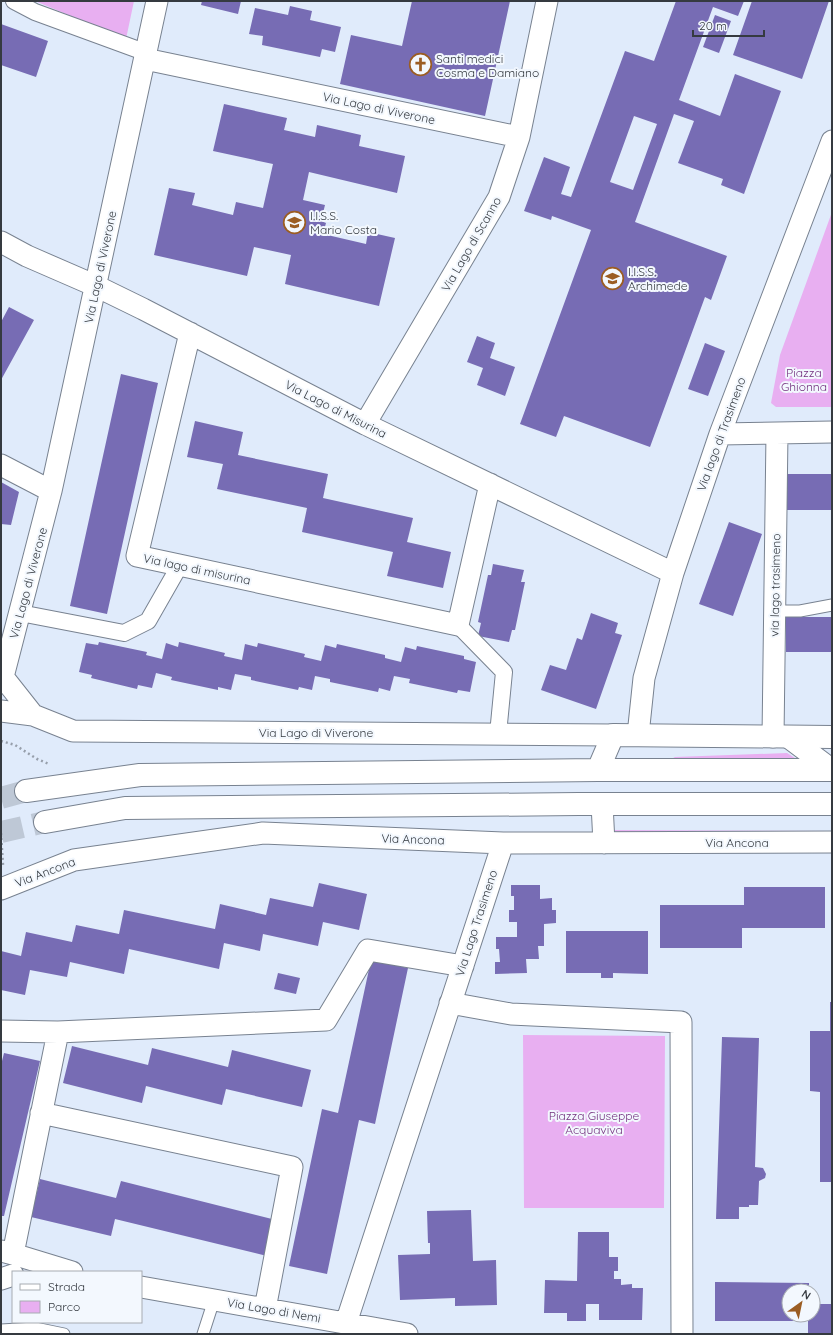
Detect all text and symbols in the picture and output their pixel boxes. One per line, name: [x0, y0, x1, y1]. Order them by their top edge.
scale bar: [693, 12, 764, 38]
text: 20 m: [699, 18, 727, 33]
place label: Santi medici Cosma e Damiano: [436, 51, 539, 80]
church icon: Santi medici Cosma e Damiano: [407, 52, 433, 78]
street label: Via Lago di Viverone: [321, 89, 437, 127]
street label: Via Lago di Scanno: [438, 194, 504, 294]
place label: I.I.S.S. Mario Costa: [310, 208, 377, 237]
street label: Via Lago di Viverone: [81, 209, 119, 325]
school or university icon: I.I.S.S. Mario Costa: [281, 209, 307, 235]
place label: I.I.S.S. Archimede: [628, 264, 688, 293]
school or university icon: I.I.S.S. Archimede: [600, 265, 626, 291]
park label: Piazza Ghionna: [781, 365, 827, 394]
street label: Via lago di Trasimeno: [693, 375, 749, 493]
street label: Via Lago di Misurina: [283, 377, 389, 441]
street label: Via Lago di Viverone: [6, 526, 50, 640]
street label: via lago trasimeno: [767, 533, 783, 637]
street label: Via lago di misurina: [142, 550, 252, 588]
street label: Via Lago di Viverone: [259, 725, 374, 740]
street label: Via Ancona: [381, 830, 445, 848]
street label: Via Ancona: [705, 835, 769, 850]
street label: Via Ancona: [13, 854, 77, 890]
street label: Via Lago Trasimeno: [452, 868, 500, 978]
park label: Piazza Giuseppe Acquaviva: [549, 1108, 639, 1137]
legend: [12, 1271, 142, 1323]
text: Strada: [48, 1279, 85, 1294]
north arrow: [781, 1283, 821, 1323]
text: N: [799, 1287, 814, 1303]
street label: Via Lago di Nemi: [226, 1294, 322, 1326]
text: Parco: [48, 1299, 80, 1314]

